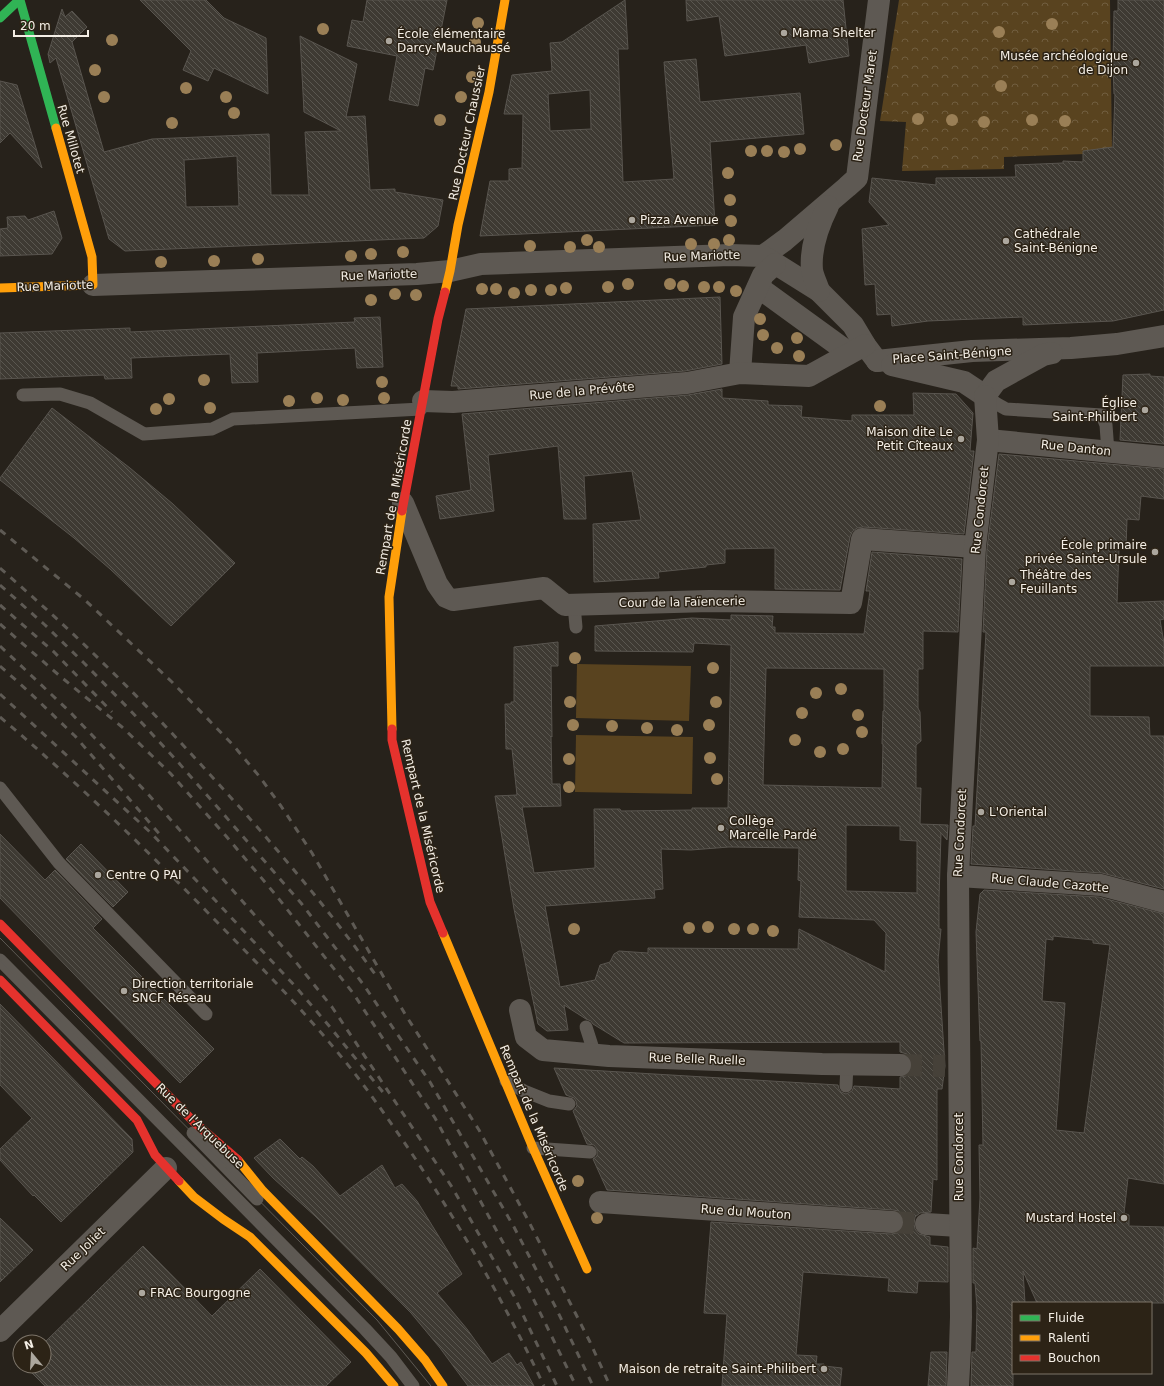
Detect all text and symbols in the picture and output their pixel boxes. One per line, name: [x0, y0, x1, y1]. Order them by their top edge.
scale bar: [14, 12, 88, 38]
text: 20 m: [20, 19, 51, 33]
place label: École élémentaire Darcy-Mauchaussé: [397, 26, 510, 55]
place label: Mama Shelter: [792, 26, 876, 40]
marker: Mama Shelter: [779, 28, 789, 38]
marker: École élémentaire Darcy-Mauchaussé: [384, 36, 394, 46]
street label: Rue Docteur Maret: [850, 49, 880, 163]
place label: Musée archéologique de Dijon: [1000, 49, 1128, 77]
marker: Musée archéologique de Dijon: [1131, 58, 1141, 68]
street label: Rue Docteur Chaussier: [446, 64, 488, 202]
street label: Rue Millotet: [54, 103, 88, 175]
place label: Pizza Avenue: [640, 213, 719, 227]
marker: Pizza Avenue: [627, 215, 637, 225]
place label: Cathédrale Saint-Bénigne: [1014, 227, 1098, 255]
marker: Cathédrale Saint-Bénigne: [1001, 236, 1011, 246]
street label: Rue Mariotte: [663, 248, 741, 264]
street label: Rue Mariotte: [340, 267, 418, 283]
street label: Rue Mariotte: [16, 278, 94, 294]
street label: Place Saint-Bénigne: [892, 344, 1012, 366]
street label: Rue de la Prévôte: [529, 379, 635, 403]
place label: Église Saint-Philibert: [1053, 395, 1137, 424]
marker: Église Saint-Philibert: [1140, 405, 1150, 415]
street label: Rempart de la Miséricorde: [373, 418, 415, 576]
place label: Maison dite Le Petit Cîteaux: [866, 425, 953, 453]
marker: Maison dite Le Petit Cîteaux: [956, 434, 966, 444]
street label: Rue Danton: [1040, 437, 1112, 459]
street label: Rue Condorcet: [968, 465, 992, 555]
place label: École primaire privée Sainte-Ursule: [1025, 537, 1147, 566]
marker: École primaire privée Sainte-Ursule: [1150, 547, 1160, 557]
place label: Théâtre des Feuillants: [1019, 568, 1092, 596]
marker: Théâtre des Feuillants: [1007, 577, 1017, 587]
street label: Cour de la Faïencerie: [619, 594, 745, 610]
street label: Rempart de la Miséricorde: [398, 738, 448, 894]
street label: Rue Condorcet: [951, 788, 969, 877]
place label: L'Oriental: [989, 805, 1047, 819]
marker: L'Oriental: [976, 807, 986, 817]
place label: Collège Marcelle Pardé: [729, 814, 817, 842]
marker: Collège Marcelle Pardé: [716, 823, 726, 833]
place label: Centre Q PAI: [106, 868, 181, 882]
marker: Centre Q PAI: [93, 870, 103, 880]
street label: Rue Claude Cazotte: [990, 871, 1110, 895]
place label: Direction territoriale SNCF Réseau: [132, 977, 254, 1005]
marker: Direction territoriale SNCF Réseau: [119, 986, 129, 996]
street label: Rempart de la Miséricorde: [497, 1043, 571, 1193]
street label: Rue Belle Ruelle: [648, 1050, 746, 1068]
street label: Rue de l'Arquebuse: [153, 1081, 247, 1171]
street label: Rue Condorcet: [952, 1113, 966, 1201]
street label: Rue du Mouton: [700, 1202, 792, 1222]
place label: Mustard Hostel: [1026, 1211, 1116, 1225]
marker: Mustard Hostel: [1119, 1213, 1129, 1223]
street label: Rue Joliet: [58, 1224, 108, 1274]
place label: FRAC Bourgogne: [150, 1286, 250, 1300]
marker: FRAC Bourgogne: [137, 1288, 147, 1298]
legend: [1012, 1302, 1152, 1374]
text: Fluide: [1048, 1311, 1084, 1325]
text: Ralenti: [1048, 1331, 1090, 1345]
north arrow: [12, 1334, 52, 1374]
text: N: [23, 1337, 35, 1353]
text: Bouchon: [1048, 1351, 1100, 1365]
place label: Maison de retraite Saint-Philibert: [618, 1362, 816, 1376]
marker: Maison de retraite Saint-Philibert: [819, 1364, 829, 1374]

